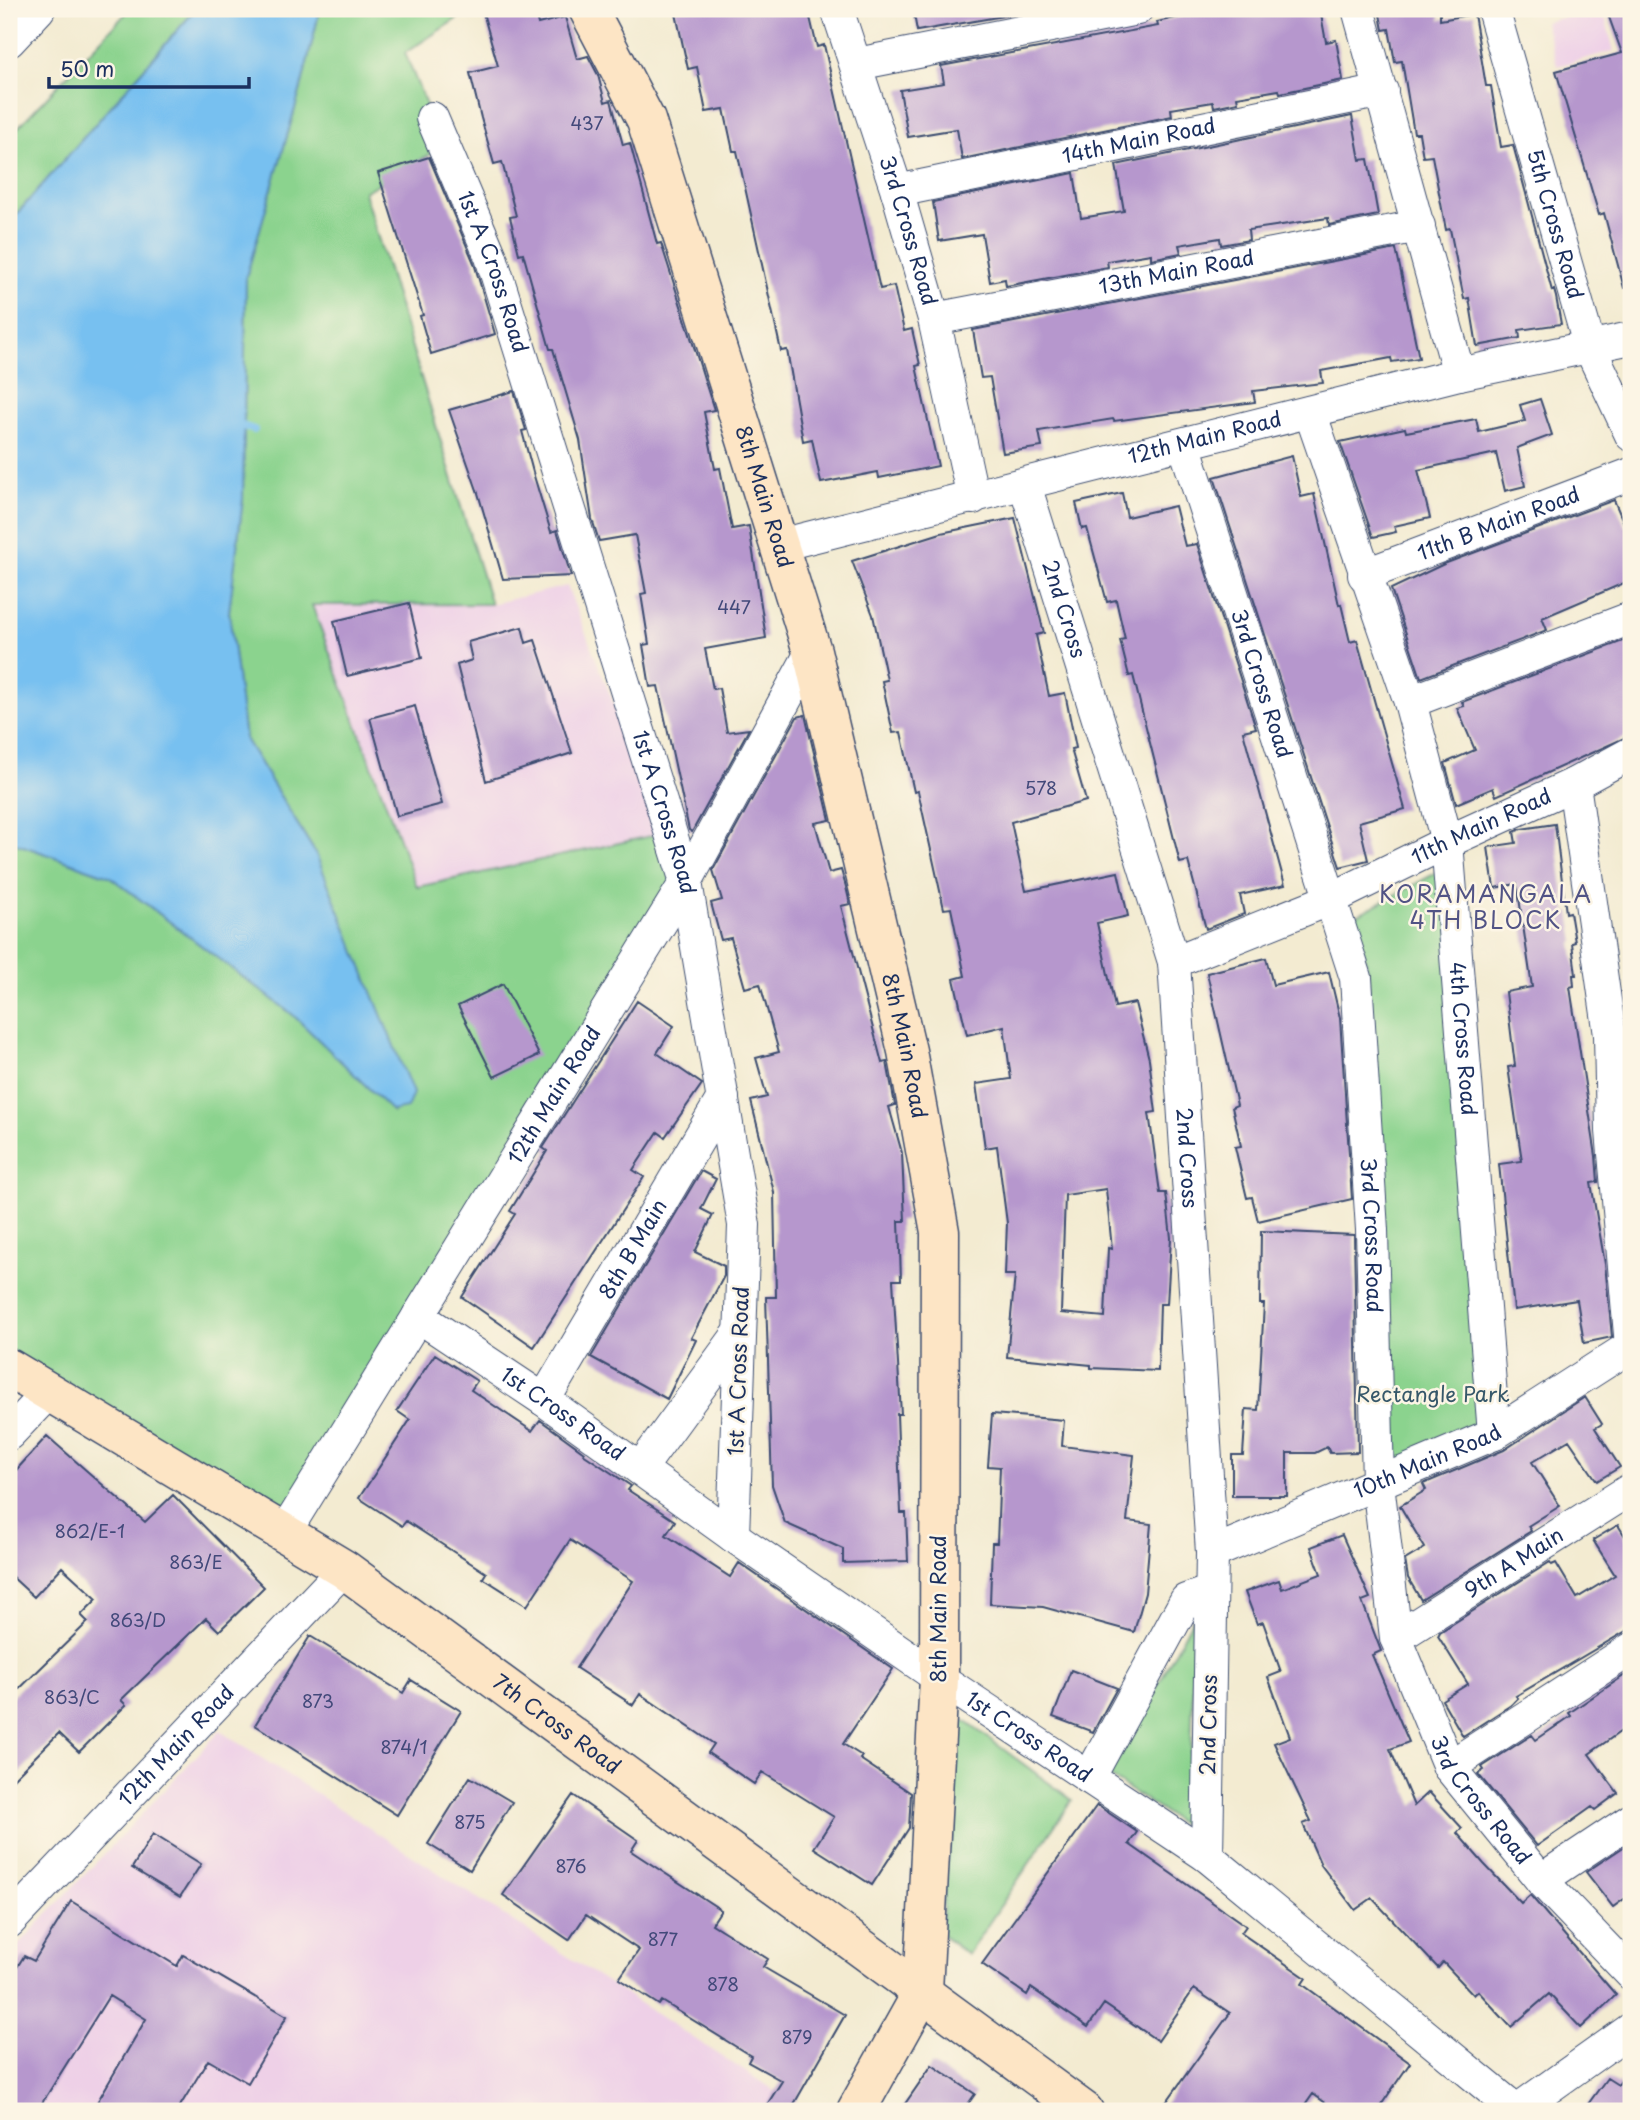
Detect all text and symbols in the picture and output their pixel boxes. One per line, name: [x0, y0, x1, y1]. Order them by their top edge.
scale bar: [49, 46, 248, 90]
text: 50 m: [60, 52, 114, 84]
street label: 14th Main Road: [1059, 108, 1218, 171]
house number: 437: [570, 109, 604, 136]
street label: 5th Cross Road: [1520, 145, 1593, 302]
street label: 3rd Cross Road: [872, 151, 947, 309]
street label: 1st A Cross Road: [451, 186, 538, 357]
street label: 13th Main Road: [1096, 240, 1257, 301]
street label: 12th Main Road: [1124, 401, 1284, 471]
street label: 8th Main Road: [728, 421, 803, 572]
street label: 11th B Main Road: [1412, 477, 1584, 568]
street label: 2nd Cross: [1035, 555, 1096, 662]
house number: 447: [717, 593, 751, 620]
street label: 3rd Cross Road: [1224, 605, 1302, 762]
street label: 1st A Cross Road: [626, 726, 706, 896]
house number: 578: [1025, 774, 1057, 801]
street label: 11th Main Road: [1405, 779, 1556, 871]
district label: KORAMANGALA 4TH BLOCK: [1379, 876, 1593, 937]
street label: 4th Cross Road: [1443, 961, 1487, 1117]
street label: 8th Main Road: [875, 969, 937, 1121]
street label: 12th Main Road: [498, 1019, 608, 1170]
street label: 2nd Cross: [1169, 1106, 1208, 1209]
street label: 3rd Cross Road: [1353, 1157, 1392, 1313]
street label: 8th B Main: [589, 1192, 674, 1305]
street label: 1st A Cross Road: [718, 1286, 756, 1456]
street label: 1st Cross Road: [495, 1358, 633, 1468]
park label: Rectangle Park: [1356, 1377, 1510, 1409]
street label: 10th Main Road: [1348, 1415, 1507, 1506]
house number: 862/E-1: [55, 1517, 125, 1544]
street label: 9th A Main: [1457, 1518, 1569, 1605]
street label: 8th Main Road: [921, 1535, 953, 1683]
house number: 863/E: [169, 1548, 223, 1575]
house number: 863/D: [110, 1606, 166, 1633]
street label: 7th Cross Road: [487, 1665, 628, 1781]
street label: 2nd Cross: [1190, 1674, 1224, 1776]
street label: 12th Main Road: [109, 1676, 241, 1812]
street label: 1st Cross Road: [960, 1682, 1099, 1789]
house number: 863/C: [44, 1683, 100, 1710]
house number: 873: [302, 1687, 334, 1714]
street label: 3rd Cross Road: [1424, 1730, 1540, 1871]
house number: 874/1: [380, 1733, 428, 1760]
house number: 875: [454, 1808, 486, 1835]
house number: 876: [555, 1852, 587, 1879]
house number: 877: [648, 1925, 679, 1952]
house number: 878: [707, 1970, 739, 1997]
house number: 879: [782, 2023, 812, 2050]

